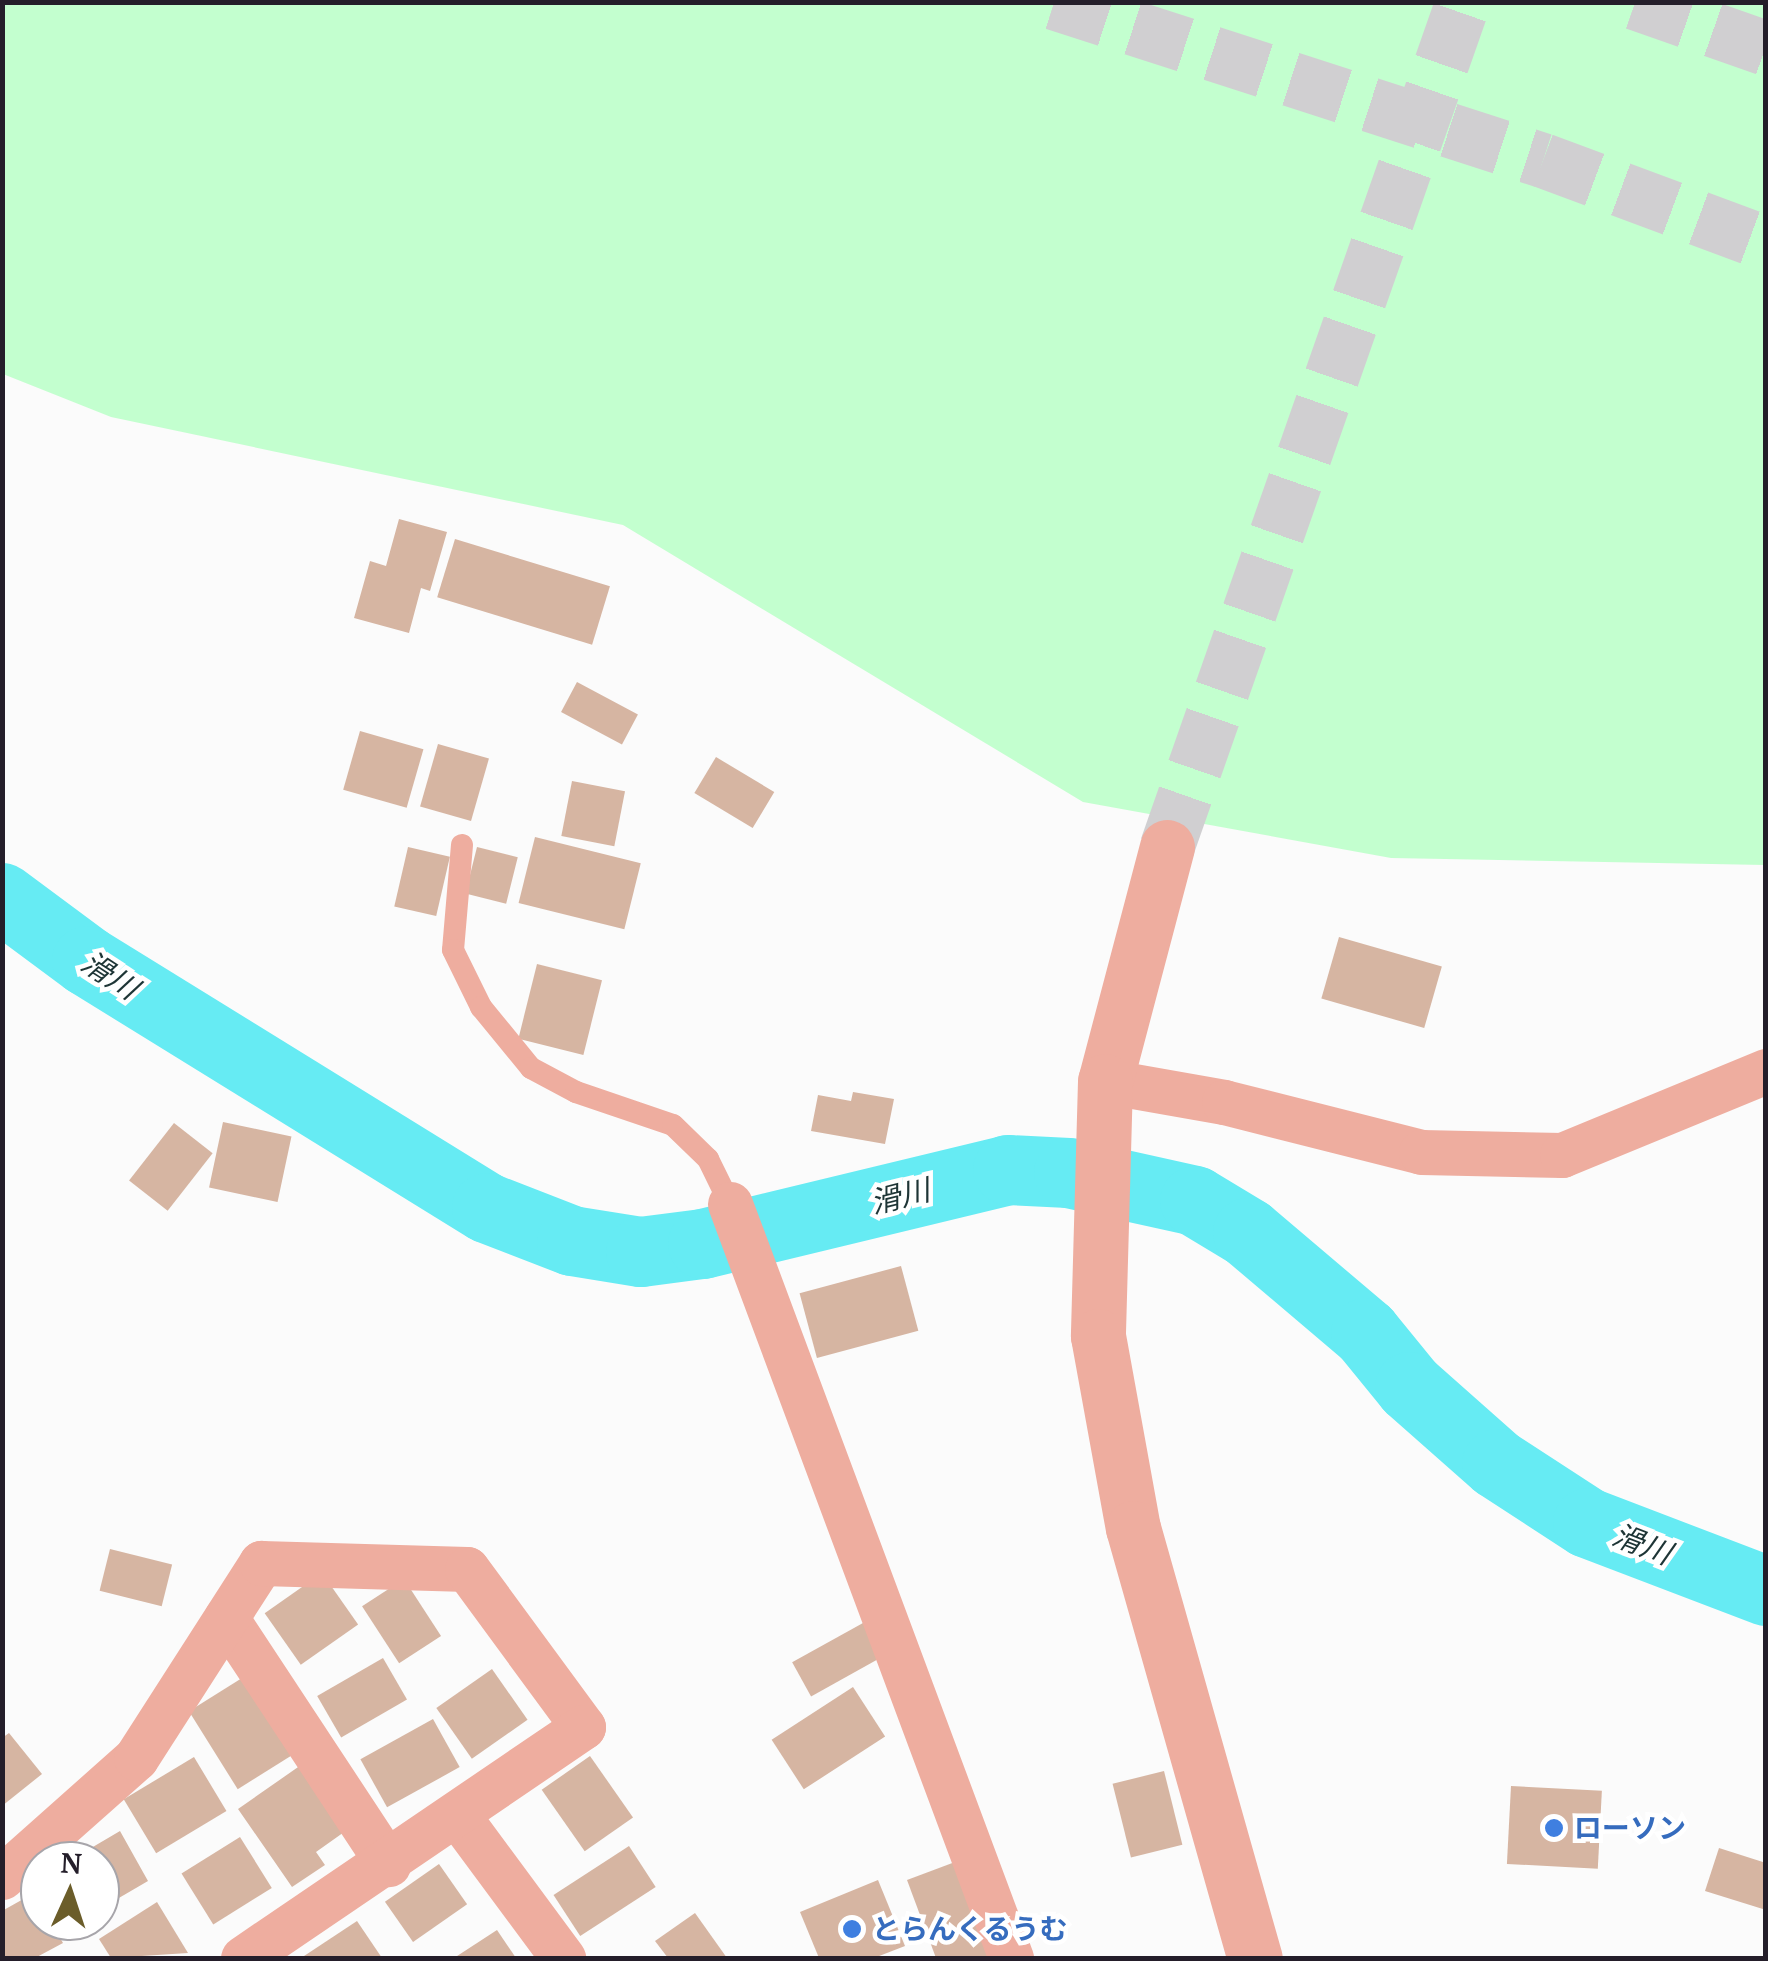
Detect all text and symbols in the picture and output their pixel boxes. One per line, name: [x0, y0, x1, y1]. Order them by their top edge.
water label: 滑川: [75, 944, 145, 1006]
water label: 滑川: [867, 1171, 933, 1221]
water label: 滑川: [1608, 1516, 1676, 1572]
place label: ローソン: [1574, 1811, 1686, 1845]
marker: ローソン: [1543, 1817, 1565, 1839]
north arrow: [20, 1841, 120, 1941]
text: N: [60, 1844, 83, 1882]
place label: とらんくるうむ: [872, 1912, 1068, 1946]
marker: とらんくるうむ: [841, 1918, 863, 1940]

